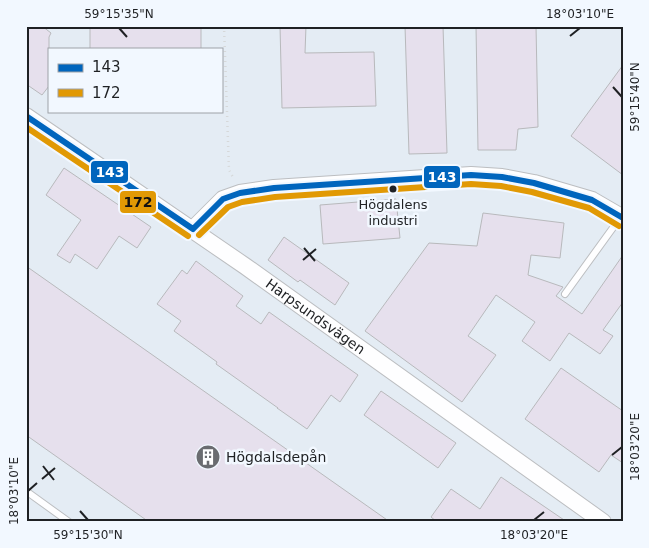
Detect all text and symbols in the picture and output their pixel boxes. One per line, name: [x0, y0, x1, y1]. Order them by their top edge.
text: 59°15'35"N: [84, 7, 154, 21]
text: 18°03'10"E: [546, 7, 614, 21]
legend: [48, 48, 222, 112]
text: 143: [92, 58, 121, 76]
text: 59°15'40"N: [628, 62, 642, 132]
text: 172: [92, 84, 121, 102]
line badge: 143: [90, 160, 129, 184]
text: 143: [95, 164, 125, 180]
line badge: 143: [423, 165, 461, 189]
text: 143: [427, 169, 457, 185]
marker: Högdalens industri: [388, 184, 398, 194]
line badge: 172: [119, 190, 157, 214]
text: 172: [123, 194, 153, 210]
place label: Högdalens industri: [359, 197, 428, 228]
street label: Harpsundsvägen: [263, 275, 368, 357]
text: 18°03'20"E: [628, 413, 642, 481]
building icon: Högdalsdepån: [195, 444, 221, 470]
place label: Högdalsdepån: [226, 449, 326, 465]
text: 18°03'10"E: [7, 457, 21, 525]
text: 59°15'30"N: [53, 528, 123, 542]
text: 18°03'20"E: [500, 528, 568, 542]

